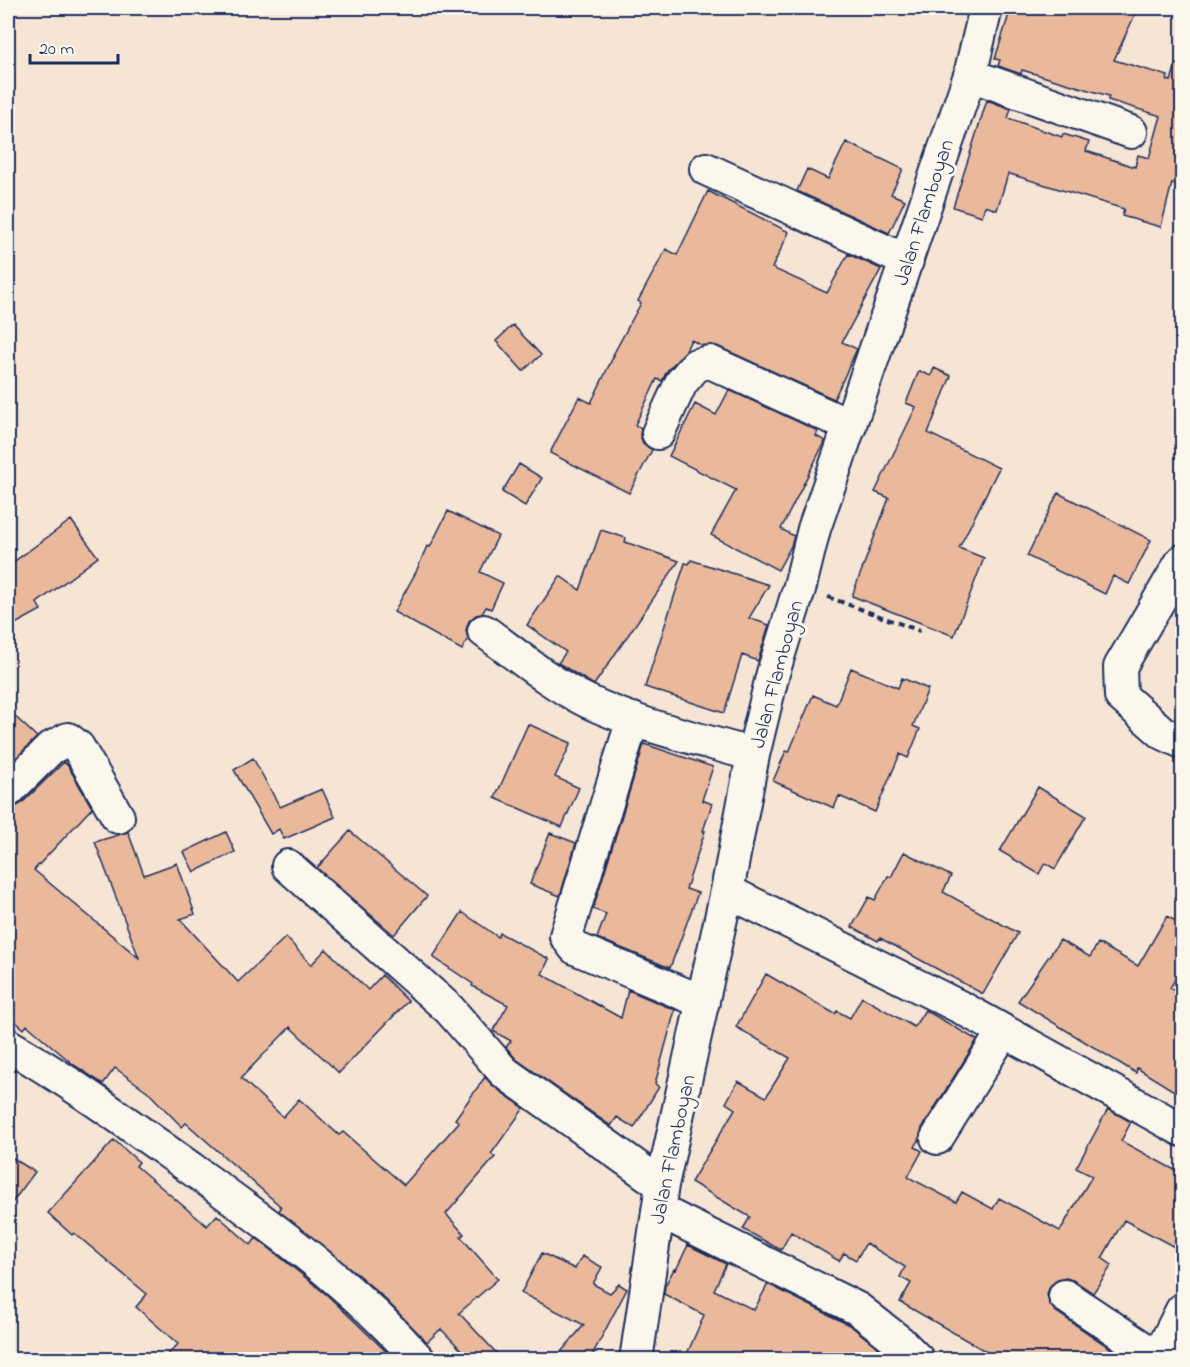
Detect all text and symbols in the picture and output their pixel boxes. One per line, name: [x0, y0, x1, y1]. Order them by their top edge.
scale bar: [30, 27, 118, 65]
text: 20 m: [39, 37, 74, 63]
street label: Jalan Flamboyan: [887, 136, 965, 290]
street label: Jalan Flamboyan: [744, 597, 814, 752]
street label: Jalan Flamboyan: [643, 1072, 706, 1227]

